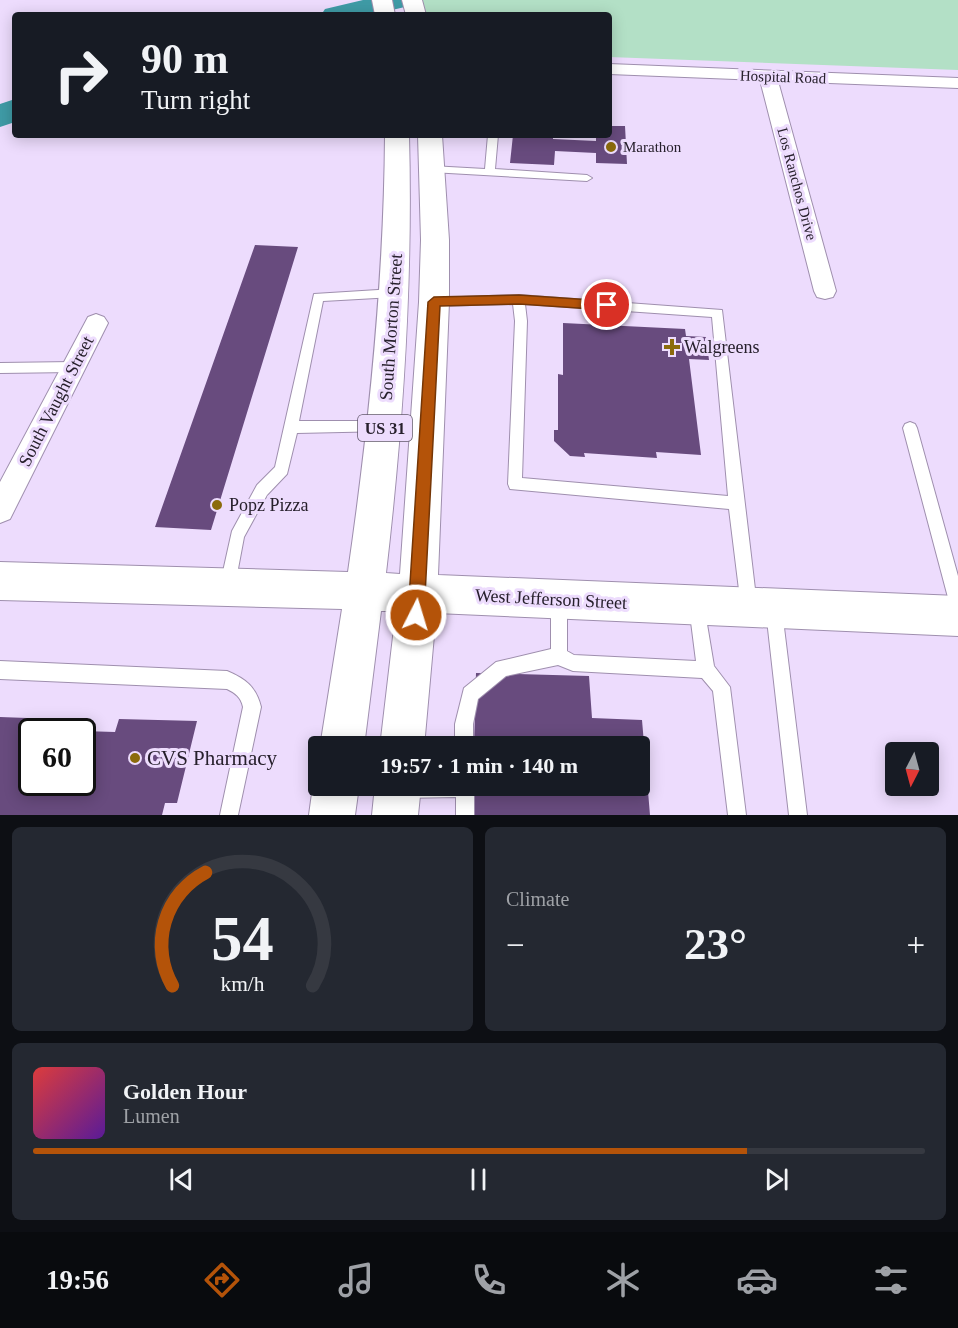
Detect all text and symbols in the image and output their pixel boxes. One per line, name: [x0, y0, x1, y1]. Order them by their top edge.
icon: right: [42, 36, 120, 114]
text: 90 m: [141, 36, 229, 82]
street label: Hospital Road: [740, 67, 827, 87]
text: Turn right: [141, 85, 250, 115]
street label: Los Ranchos Drive: [774, 126, 820, 242]
place label: Marathon: [623, 139, 682, 155]
marker: Marathon: [604, 140, 618, 154]
street label: South Morton Street: [376, 253, 406, 401]
pin: [581, 279, 632, 330]
icon: arrive: [590, 288, 623, 321]
street label: South Vaught Street: [14, 332, 98, 470]
place label: Walgreens: [684, 337, 760, 357]
marker: Walgreens: [665, 340, 679, 354]
road number: US 31: [358, 415, 412, 441]
place label: Popz Pizza: [229, 495, 308, 515]
marker: Popz Pizza: [210, 498, 224, 512]
position arrow: [384, 583, 448, 647]
street label: West Jefferson Street: [474, 585, 628, 613]
speed limit sign: 60: [18, 718, 96, 796]
north arrow: [885, 742, 939, 796]
map controls: [885, 742, 939, 796]
place label: CVS Pharmacy: [147, 746, 278, 770]
marker: CVS Pharmacy: [128, 751, 142, 765]
text: 19:57 · 1 min · 140 m: [380, 753, 578, 778]
text: Climate: [506, 888, 569, 910]
text: 54: [211, 904, 274, 973]
text: 23°: [684, 919, 747, 969]
text: −: [506, 927, 525, 963]
text: +: [906, 927, 925, 963]
text: km/h: [220, 972, 265, 996]
text: Golden Hour: [123, 1079, 247, 1104]
text: Lumen: [123, 1105, 180, 1127]
icon: previous: [165, 1163, 198, 1196]
icon: pause: [462, 1163, 495, 1196]
icon: next: [760, 1163, 793, 1196]
icon: directions: [201, 1259, 243, 1301]
icon: music: [335, 1259, 377, 1301]
icon: phone: [468, 1259, 510, 1301]
icon: climate: [602, 1259, 644, 1301]
icon: car: [736, 1259, 778, 1301]
icon: filters: [870, 1259, 912, 1301]
text: 19:56: [46, 1265, 109, 1295]

